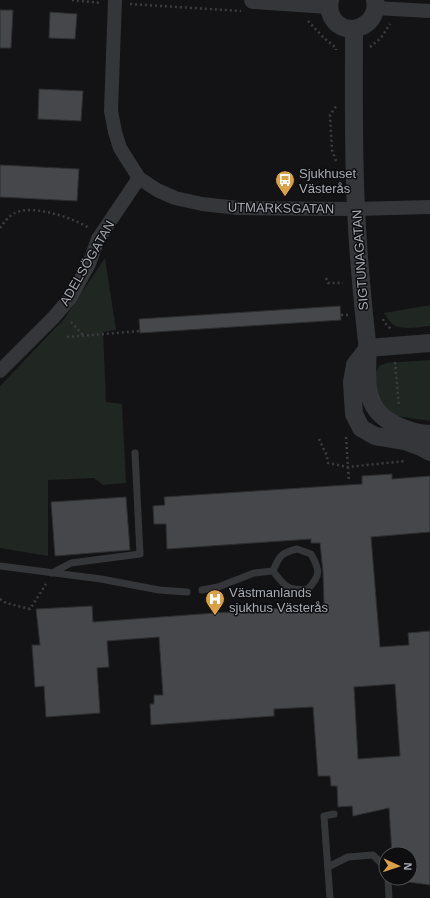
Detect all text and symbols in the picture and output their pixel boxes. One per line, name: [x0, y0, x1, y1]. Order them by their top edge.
place label: Sjukhuset Västerås: [299, 166, 356, 196]
bus stop icon: Sjukhuset Västerås: [274, 169, 296, 197]
street label: UTMARKSGATAN: [228, 200, 334, 216]
street label: SIGTUNAGATAN: [349, 209, 371, 311]
street label: ADELSÖGATAN: [57, 218, 117, 308]
place label: Västmanlands sjukhus Västerås: [229, 585, 328, 615]
hospital icon: Västmanlands sjukhus Västerås: [204, 588, 226, 616]
north arrow: [378, 846, 418, 886]
text: N: [402, 862, 414, 871]

